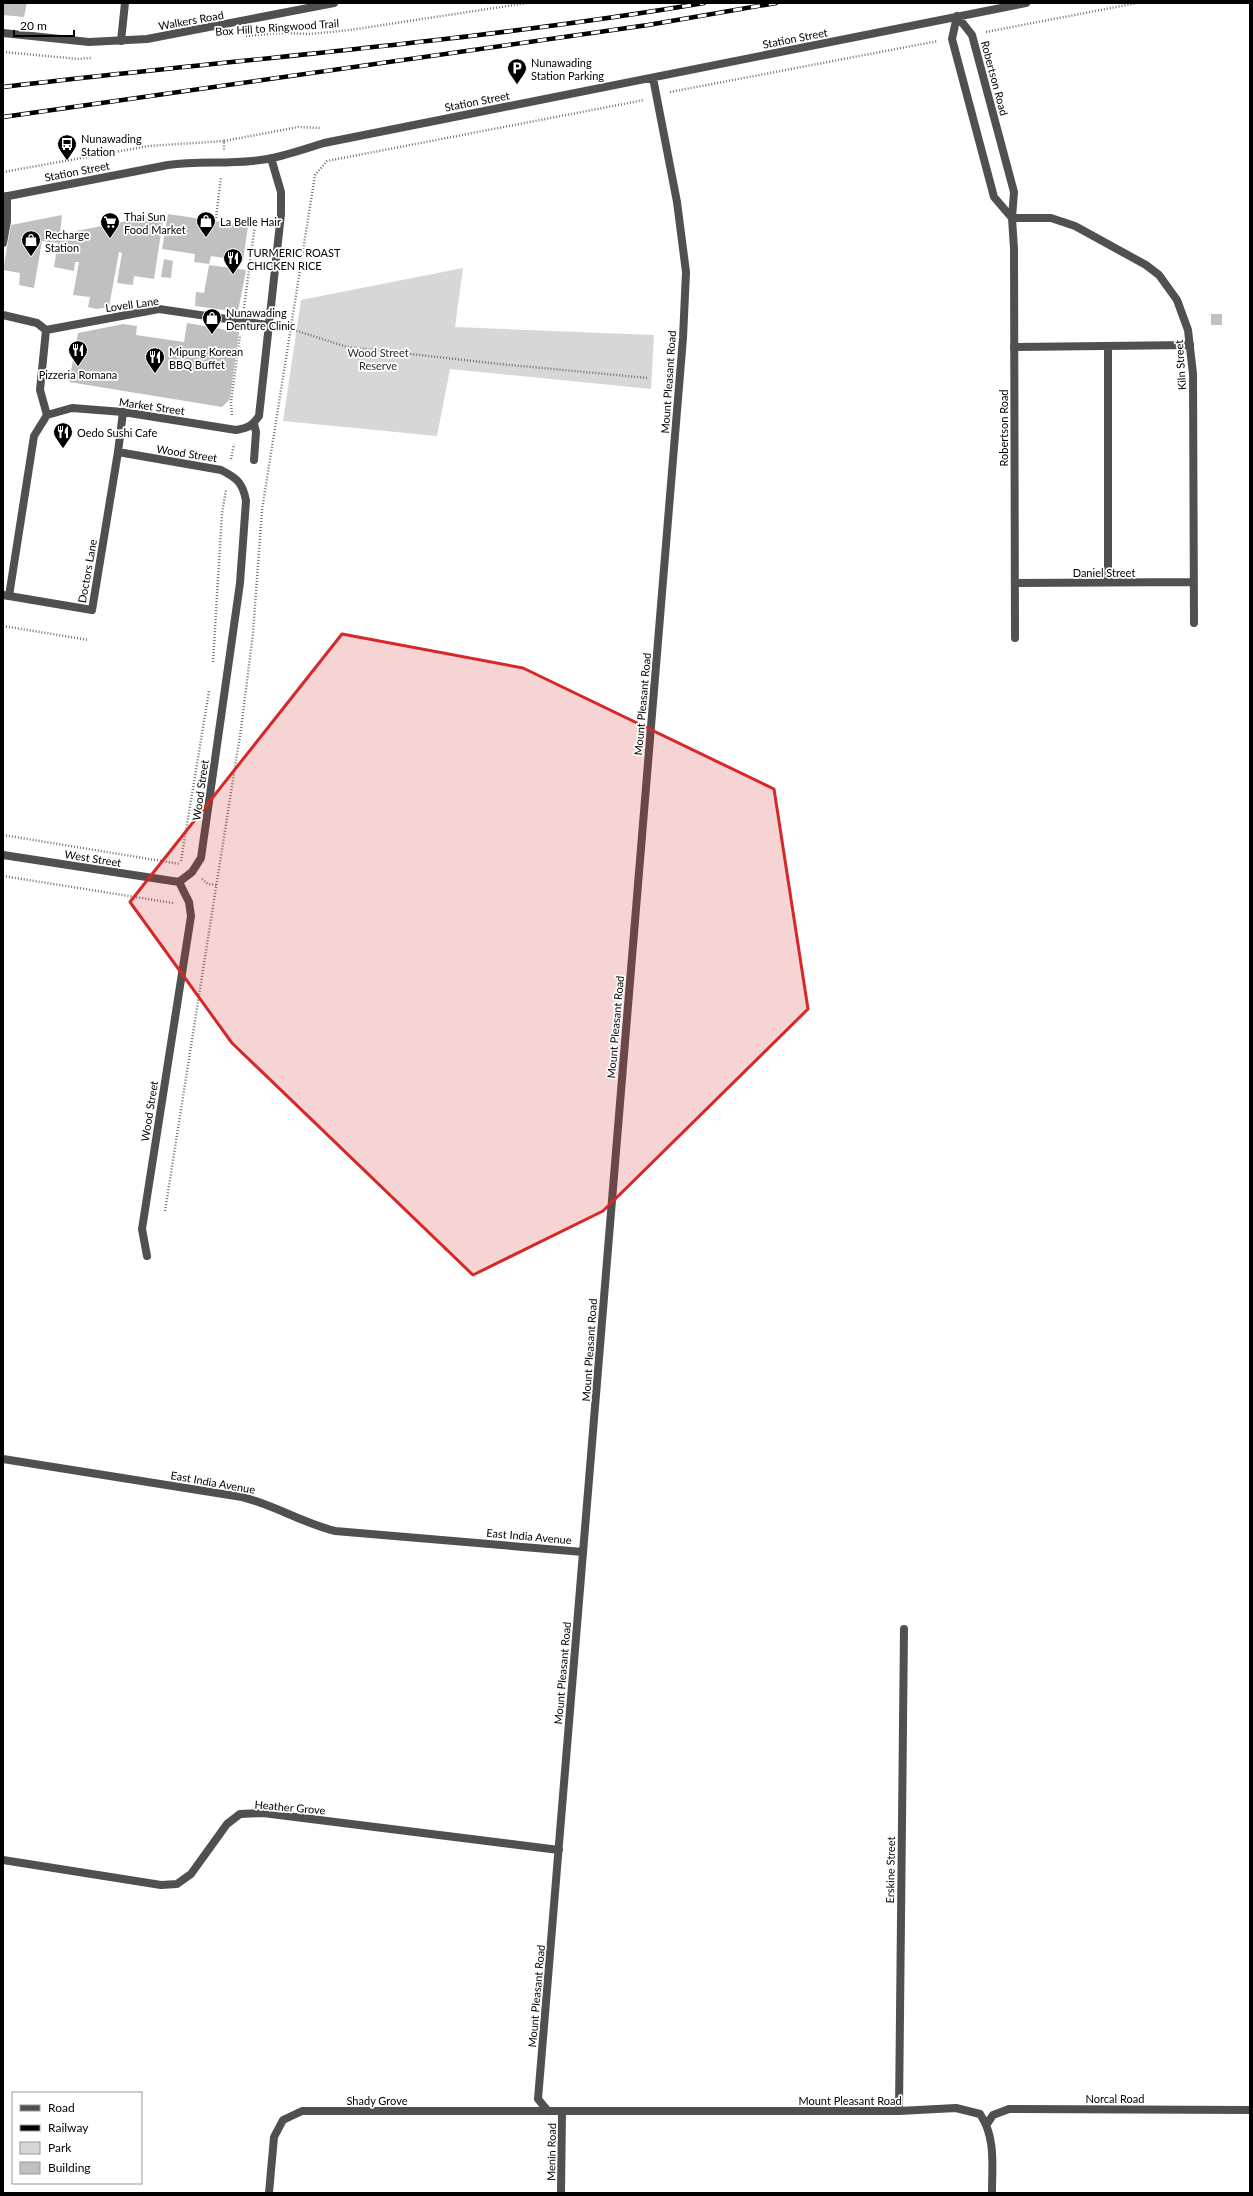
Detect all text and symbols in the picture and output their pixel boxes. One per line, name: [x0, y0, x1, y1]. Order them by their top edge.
street label: Walkers Road: [157, 8, 225, 32]
scale bar: [14, 12, 74, 38]
street label: Box Hill to Ringwood Trail: [215, 16, 339, 38]
text: 20 m: [20, 18, 47, 33]
street label: Station Street: [761, 25, 829, 51]
street label: Robertson Road: [979, 39, 1011, 117]
place label: Nunawading Station Parking: [531, 56, 604, 82]
parking icon: Nunawading Station Parking: [506, 57, 528, 85]
street label: Station Street: [443, 88, 511, 114]
place label: Nunawading Station: [81, 132, 142, 158]
bus stop icon: Nunawading Station: [56, 133, 78, 161]
street label: Station Street: [43, 158, 111, 184]
place label: Thai Sun Food Market: [124, 210, 186, 236]
shop icon: La Belle Hair: [195, 210, 217, 238]
supermarket icon: Thai Sun Food Market: [99, 211, 121, 239]
place label: La Belle Hair: [220, 215, 281, 228]
place label: Recharge Station: [45, 228, 90, 254]
shop icon: Recharge Station: [20, 229, 42, 257]
place label: TURMERIC ROAST CHICKEN RICE: [247, 246, 341, 272]
restaurant icon: TURMERIC ROAST CHICKEN RICE: [222, 247, 244, 275]
street label: Lovell Lane: [104, 294, 160, 314]
place label: Nunawading Denture Clinic: [226, 306, 295, 332]
shop icon: Nunawading Denture Clinic: [201, 307, 223, 335]
street label: Mount Pleasant Road: [658, 330, 678, 434]
restaurant icon: Pizzeria Romana: [67, 339, 89, 367]
street label: Kiln Street: [1172, 339, 1188, 391]
place label: Mipung Korean BBQ Buffet: [169, 345, 243, 371]
restaurant icon: Mipung Korean BBQ Buffet: [144, 346, 166, 374]
park label: Wood Street Reserve: [347, 346, 409, 372]
place label: Pizzeria Romana: [39, 368, 117, 381]
street label: Robertson Road: [997, 389, 1010, 467]
street label: Market Street: [118, 395, 186, 417]
restaurant icon: Oedo Sushi Cafe: [52, 421, 74, 449]
place label: Oedo Sushi Cafe: [77, 426, 158, 439]
street label: Wood Street: [156, 442, 218, 464]
street label: Doctors Lane: [75, 538, 99, 604]
street label: Daniel Street: [1073, 566, 1135, 579]
street label: Mount Pleasant Road: [631, 652, 653, 756]
street label: Wood Street: [189, 759, 211, 821]
street label: West Street: [64, 847, 122, 869]
street label: Mount Pleasant Road: [604, 975, 626, 1079]
street label: Wood Street: [138, 1080, 160, 1142]
street label: Mount Pleasant Road: [579, 1298, 599, 1402]
street label: East India Avenue: [170, 1468, 256, 1496]
street label: East India Avenue: [486, 1526, 572, 1546]
street label: Mount Pleasant Road: [551, 1621, 573, 1725]
street label: Heather Grove: [254, 1797, 326, 1817]
street label: Erskine Street: [883, 1836, 897, 1904]
street label: Mount Pleasant Road: [525, 1944, 547, 2048]
legend: [12, 2092, 142, 2184]
street label: Norcal Road: [1086, 2092, 1144, 2105]
street label: Shady Grove: [347, 2094, 408, 2107]
street label: Mount Pleasant Road: [798, 2094, 902, 2107]
text: Road: [48, 2100, 75, 2115]
text: Railway: [48, 2120, 89, 2135]
street label: Menin Road: [544, 2123, 558, 2181]
text: Park: [48, 2140, 72, 2155]
text: Building: [48, 2160, 91, 2175]

